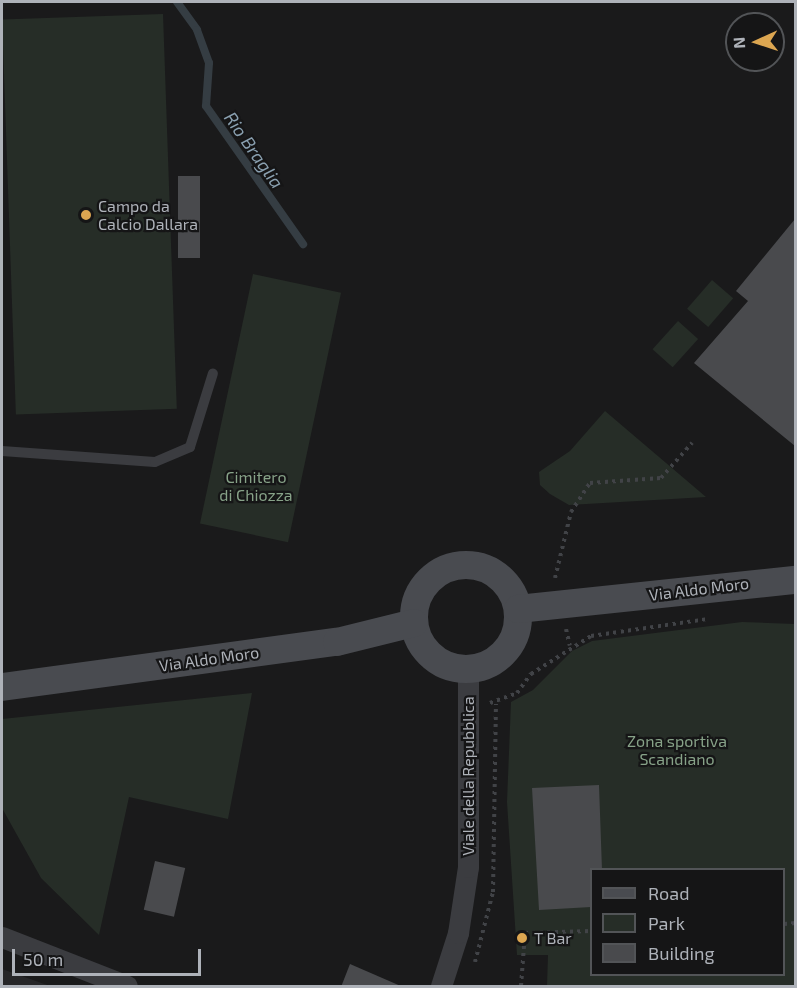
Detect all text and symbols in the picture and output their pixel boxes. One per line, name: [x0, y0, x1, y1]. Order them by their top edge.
north arrow: [725, 12, 785, 72]
text: N: [729, 37, 748, 49]
water label: Rio Braglia: [220, 108, 288, 192]
place label: Campo da Calcio Dallara: [98, 196, 198, 234]
marker: Campo da Calcio Dallara: [79, 208, 93, 222]
park label: Cimitero di Chiozza: [219, 467, 293, 505]
street label: Via Aldo Moro: [648, 573, 750, 605]
street label: Via Aldo Moro: [158, 642, 260, 676]
street label: Viale della Repubblica: [458, 696, 478, 856]
park label: Zona sportiva Scandiano: [627, 731, 727, 769]
legend: [590, 868, 785, 976]
text: Road: [648, 882, 689, 904]
text: Park: [648, 912, 685, 934]
place label: T Bar: [534, 928, 572, 948]
marker: T Bar: [515, 931, 529, 945]
scale bar: [15, 937, 204, 975]
text: Building: [648, 942, 715, 964]
text: 50 m: [23, 948, 63, 970]

